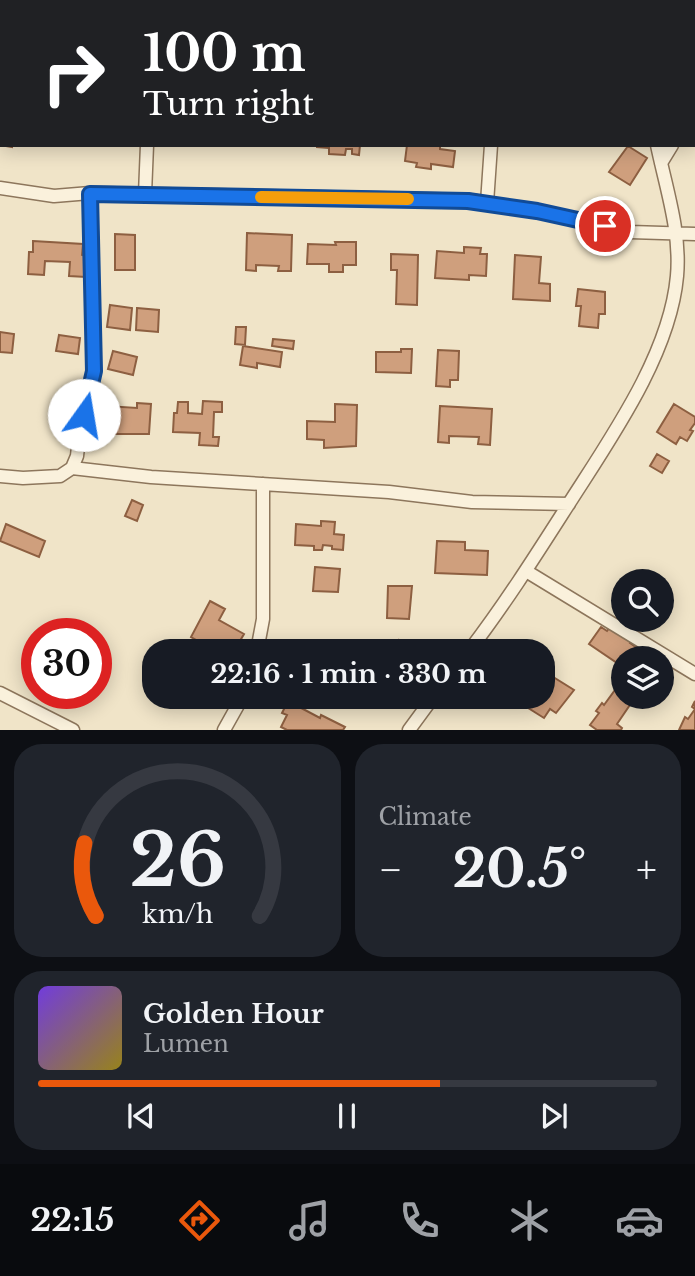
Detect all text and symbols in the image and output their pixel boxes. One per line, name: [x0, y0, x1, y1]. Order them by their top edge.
text: 100 m: [143, 23, 306, 84]
icon: right: [28, 28, 119, 119]
text: Turn right: [143, 84, 314, 124]
pin: [575, 196, 635, 256]
icon: arrive: [586, 207, 624, 245]
position arrow: [47, 378, 121, 452]
map controls: [611, 569, 674, 709]
button: search: [611, 569, 674, 632]
speed limit sign: 30: [21, 618, 112, 709]
button: layers: [611, 646, 674, 709]
text: 22:16 · 1 min · 330 m: [210, 658, 487, 690]
text: Climate: [379, 803, 472, 831]
text: 26: [129, 816, 225, 907]
text: 20.5°: [452, 837, 586, 901]
text: −: [379, 846, 403, 893]
text: +: [636, 846, 657, 893]
text: km/h: [142, 899, 213, 930]
text: Golden Hour: [143, 998, 324, 1030]
text: Lumen: [143, 1030, 229, 1058]
icon: previous: [122, 1097, 160, 1135]
icon: pause: [328, 1097, 366, 1135]
icon: next: [535, 1097, 573, 1135]
icon: directions: [175, 1196, 224, 1245]
icon: music: [285, 1196, 334, 1245]
icon: phone: [395, 1196, 444, 1245]
icon: climate: [505, 1196, 554, 1245]
icon: car: [615, 1196, 664, 1245]
text: 22:15: [31, 1200, 114, 1240]

